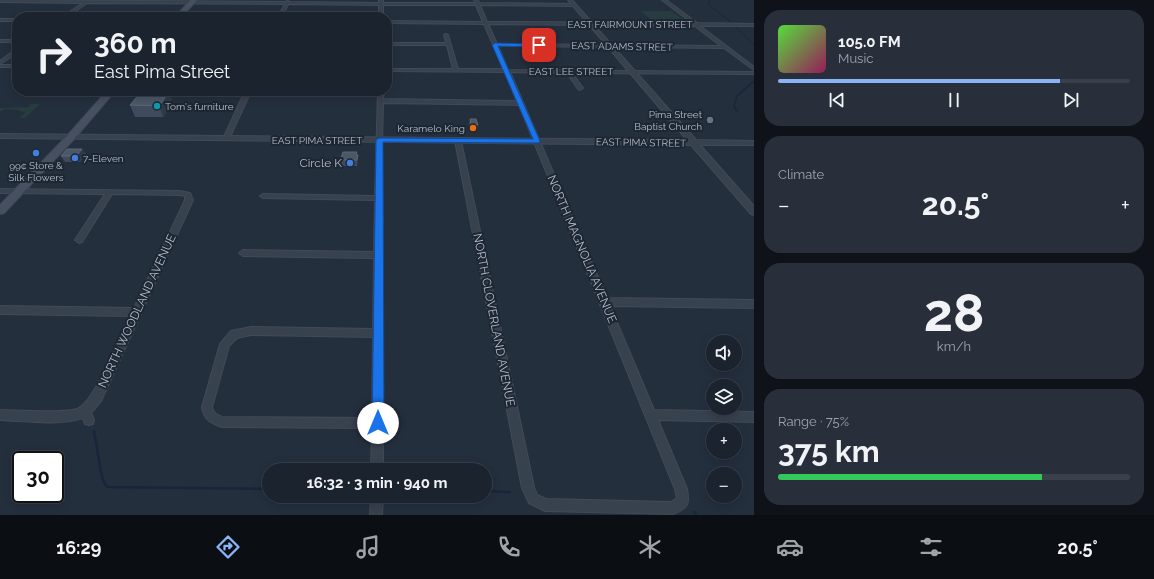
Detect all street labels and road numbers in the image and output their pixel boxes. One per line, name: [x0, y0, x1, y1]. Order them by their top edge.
street label: EAST FAIRMOUNT STREET: [567, 19, 693, 30]
street label: EAST ADAMS STREET: [571, 40, 673, 53]
street label: EAST LEE STREET: [529, 66, 613, 77]
street label: EAST PIMA STREET: [272, 135, 362, 146]
street label: EAST PIMA STREET: [596, 136, 686, 149]
street label: NORTH MAGNOLIA AVENUE: [544, 173, 620, 325]
street label: NORTH WOODLAND AVENUE: [95, 232, 179, 390]
street label: NORTH CLOVERLAND AVENUE: [470, 232, 518, 408]

